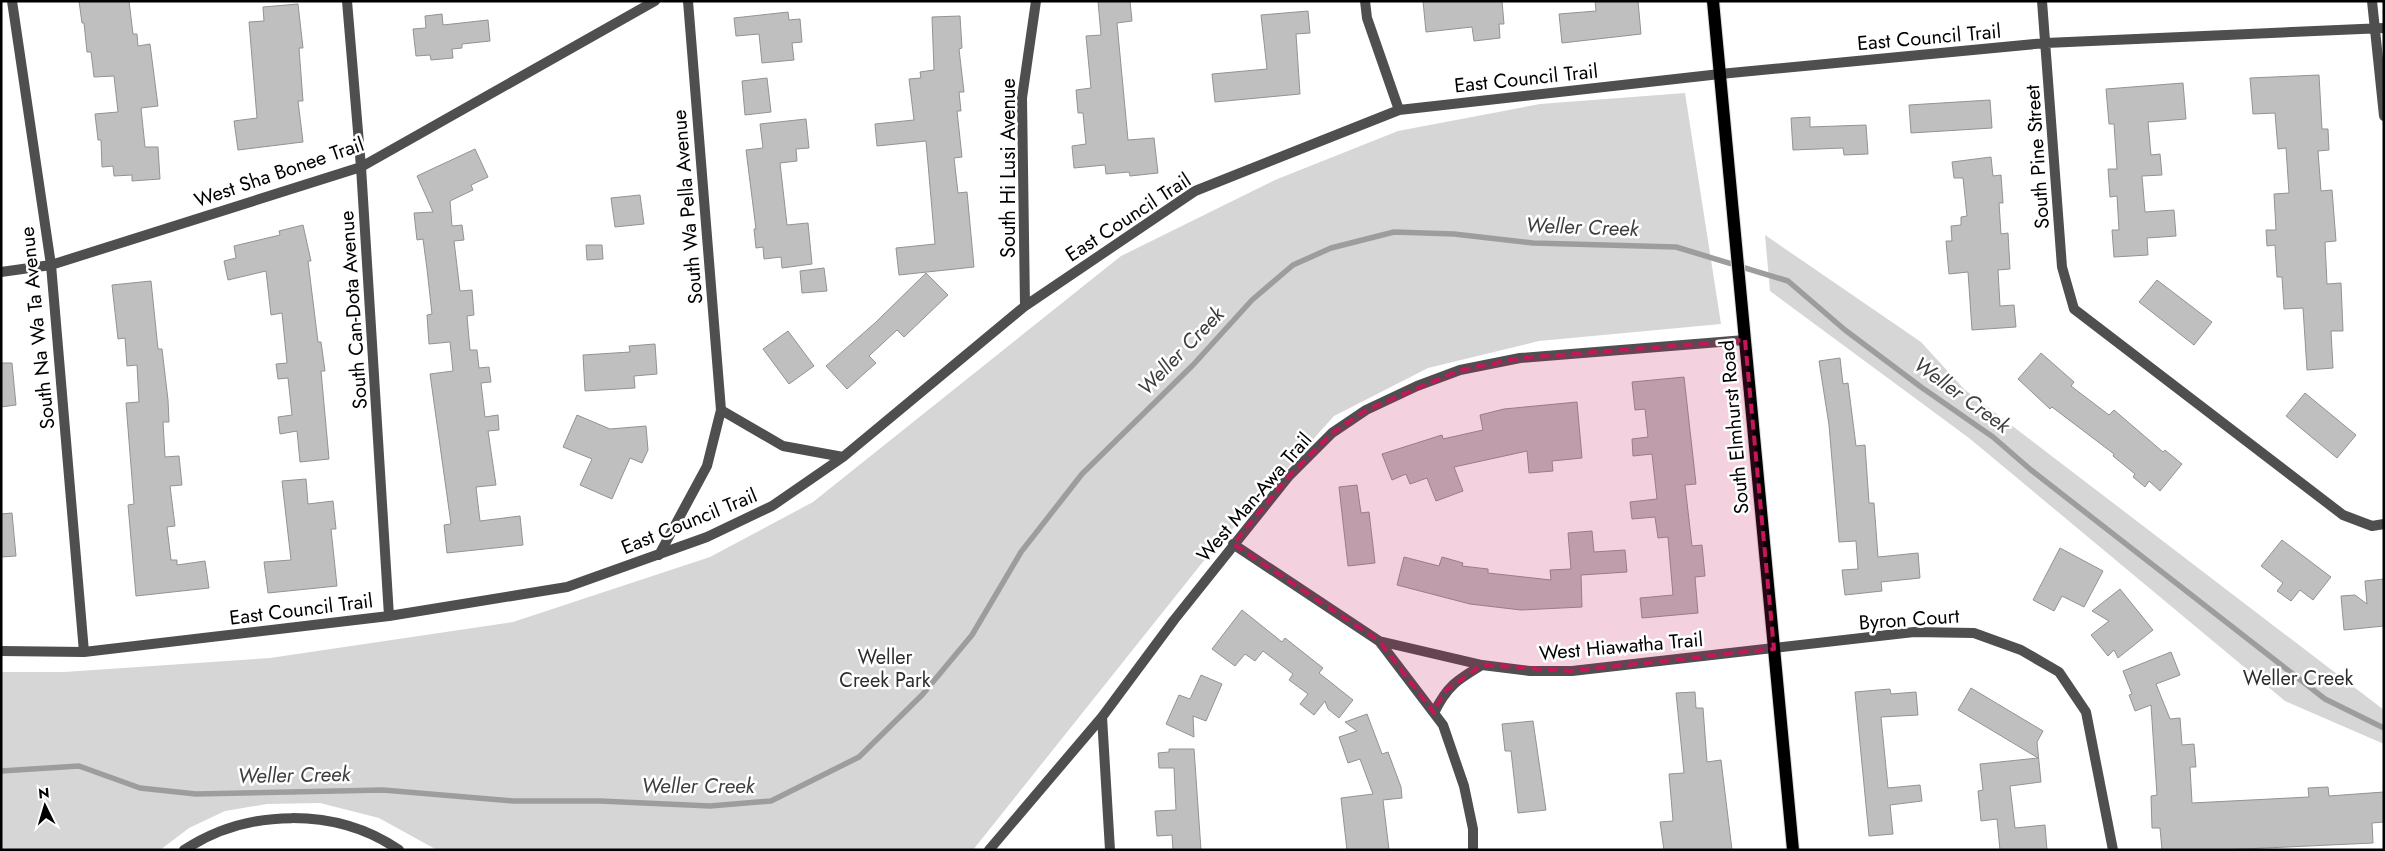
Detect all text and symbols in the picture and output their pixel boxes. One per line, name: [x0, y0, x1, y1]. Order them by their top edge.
street label: East Council Trail: [1856, 17, 2002, 58]
street label: East Council Trail: [1453, 57, 1599, 100]
street label: South Hi Lusi Avenue: [994, 78, 1023, 258]
street label: South Pine Street: [2018, 84, 2057, 230]
street label: South Wa Pella Avenue: [665, 109, 710, 305]
street label: West Sha Bonee Trail: [190, 130, 368, 215]
street label: East Council Trail: [1060, 166, 1197, 269]
street label: South Can-Dota Avenue: [332, 210, 375, 410]
water label: Weller Creek: [1525, 210, 1640, 244]
street label: South Na Wa Ta Avenue: [12, 225, 63, 431]
water label: Weller Creek: [1131, 299, 1232, 402]
street label: South Elmhurst Road: [1712, 339, 1757, 515]
water label: Weller Creek: [1908, 350, 2017, 441]
street label: West Man-Awa Trail: [1190, 426, 1319, 568]
street label: East Council Trail: [617, 481, 762, 562]
street label: East Council Trail: [228, 586, 375, 633]
street label: Byron Court: [1858, 602, 1960, 637]
street label: West Hiawatha Trail: [1538, 625, 1704, 668]
park label: Weller Creek Park: [839, 643, 931, 695]
park label: Weller Creek: [2243, 664, 2353, 693]
water label: Weller Creek: [237, 759, 352, 791]
water label: Weller Creek: [642, 771, 755, 801]
north arrow: [20, 781, 70, 831]
text: N: [37, 783, 50, 803]

